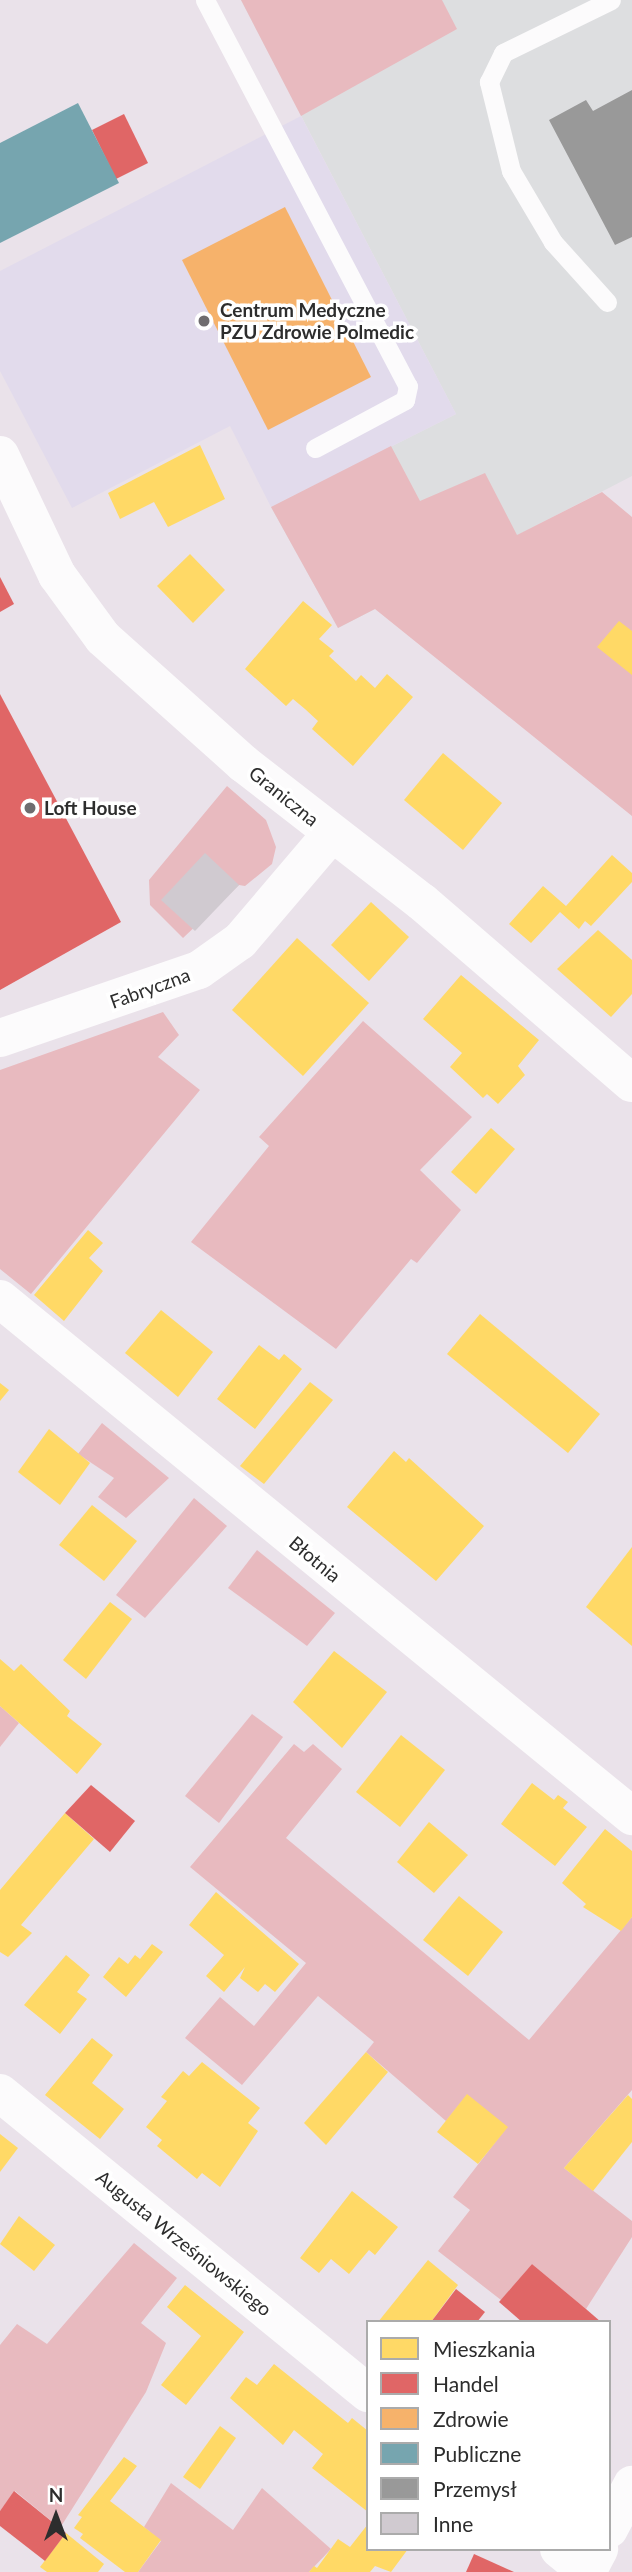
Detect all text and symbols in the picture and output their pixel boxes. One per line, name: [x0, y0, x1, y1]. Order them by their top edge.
place label: Centrum Medyczne PZU Zdrowie Polmedic: [220, 299, 414, 343]
marker: Centrum Medyczne PZU Zdrowie Polmedic: [194, 311, 214, 331]
street label: Graniczna: [245, 761, 323, 831]
place label: Loft House: [44, 797, 137, 819]
marker: Loft House: [22, 800, 38, 816]
street label: Fabryczna: [107, 963, 193, 1013]
street label: Błotnia: [285, 1531, 345, 1587]
street label: Augusta Wrześniowskiego: [92, 2165, 276, 2321]
legend: [366, 2320, 611, 2551]
text: Mieszkania: [433, 2336, 535, 2361]
text: Handel: [433, 2371, 499, 2396]
text: Zdrowie: [433, 2406, 509, 2431]
text: Publiczne: [433, 2441, 521, 2466]
text: Przemysł: [433, 2476, 517, 2501]
north arrow: [21, 2481, 91, 2551]
text: N: [49, 2483, 63, 2506]
text: Inne: [433, 2511, 473, 2536]

